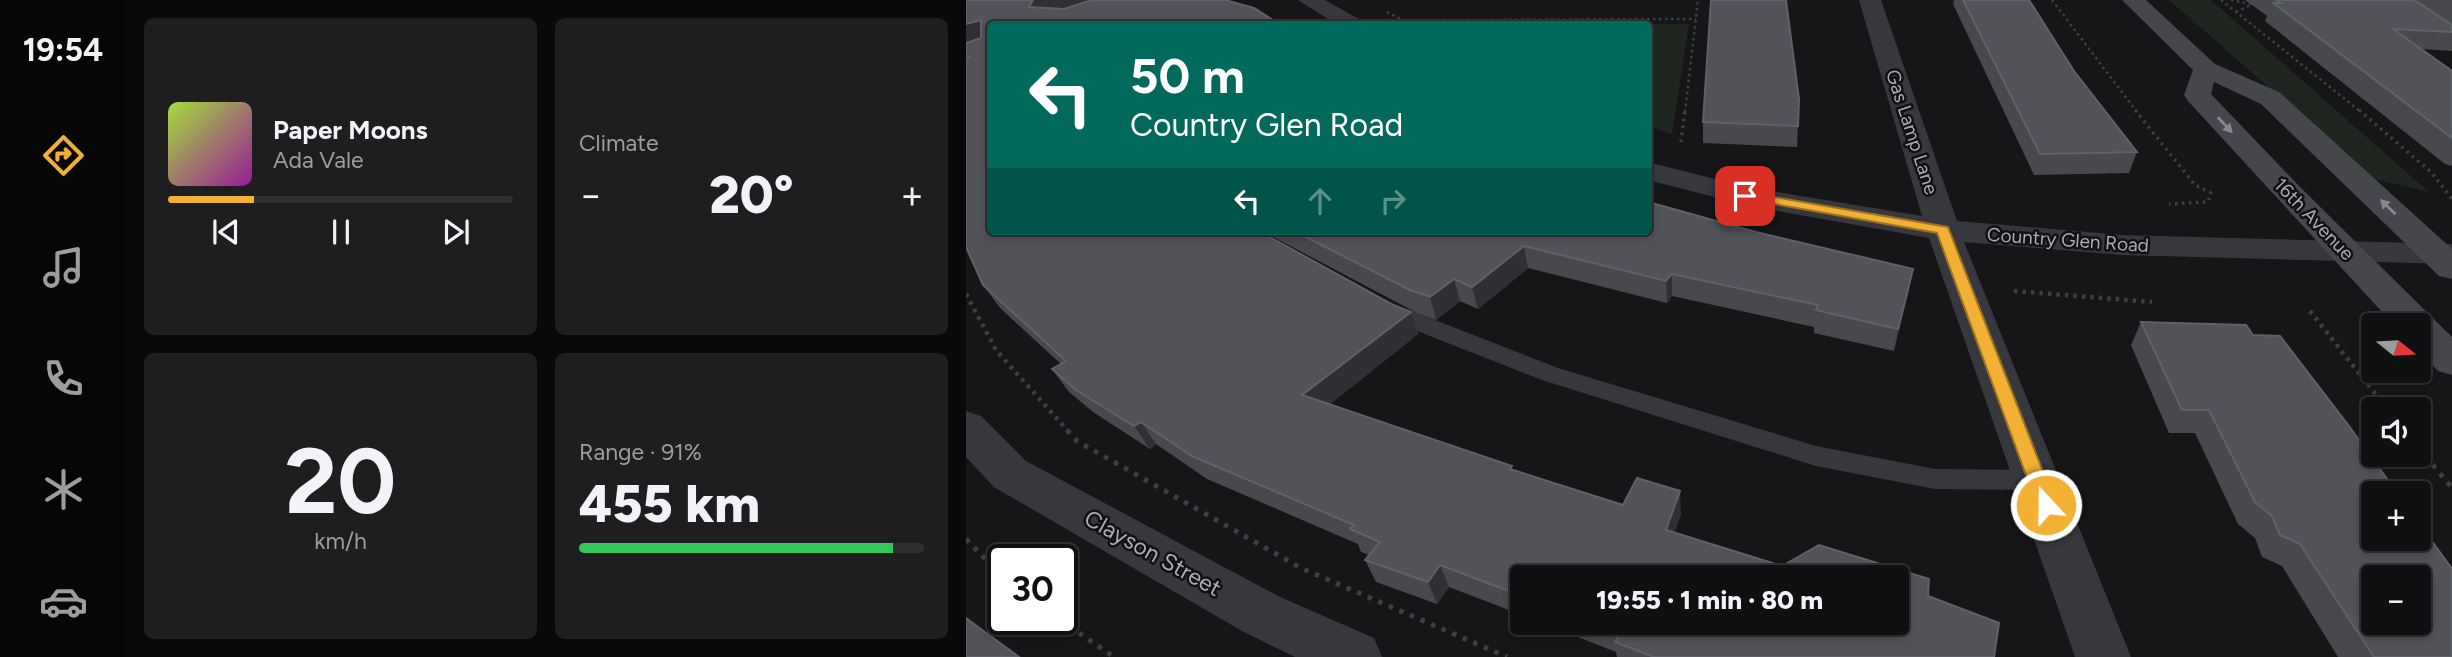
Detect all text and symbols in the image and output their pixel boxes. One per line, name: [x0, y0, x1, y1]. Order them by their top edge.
text: 19:54: [23, 31, 103, 69]
text: 50 m: [1130, 46, 1245, 105]
icon: left: [1015, 49, 1106, 140]
street label: Gas Lamp Lane: [1881, 67, 1943, 197]
text: Country Glen Road: [1130, 106, 1403, 144]
text: Paper Moons: [273, 114, 428, 146]
one-way arrow: [2217, 116, 2233, 133]
text: Climate: [579, 129, 658, 157]
icon: directions: [39, 131, 88, 180]
text: Ada Vale: [273, 146, 364, 174]
text: 20°: [709, 164, 794, 226]
pin: [1715, 166, 1775, 226]
text: −: [579, 172, 603, 218]
text: +: [900, 172, 924, 218]
street label: 16th Avenue: [2269, 173, 2359, 265]
icon: arrive: [1726, 177, 1764, 215]
icon: left: [1228, 182, 1266, 220]
icon: ahead: [1301, 182, 1339, 220]
icon: right: [1374, 182, 1412, 220]
one-way arrow: [2379, 199, 2397, 215]
icon: previous: [207, 213, 245, 251]
icon: pause: [322, 213, 360, 251]
icon: next: [437, 213, 475, 251]
street label: Country Glen Road: [1986, 223, 2150, 257]
icon: music: [39, 243, 88, 292]
north arrow: [2361, 313, 2431, 383]
map controls: [2361, 313, 2431, 635]
icon: phone: [39, 354, 88, 403]
button: sound: [2361, 397, 2431, 467]
text: 20: [285, 427, 396, 536]
text: Range · 91%: [579, 438, 702, 466]
icon: climate: [39, 465, 88, 514]
position arrow: [2009, 468, 2083, 542]
text: 455 km: [579, 473, 760, 535]
button: +: [2361, 481, 2431, 551]
street label: Clayson Street: [1080, 504, 1226, 602]
text: km/h: [314, 527, 367, 555]
speed limit sign: 30: [987, 544, 1078, 635]
button: −: [2361, 565, 2431, 635]
icon: car: [39, 577, 88, 626]
text: 19:55 · 1 min · 80 m: [1596, 584, 1823, 616]

